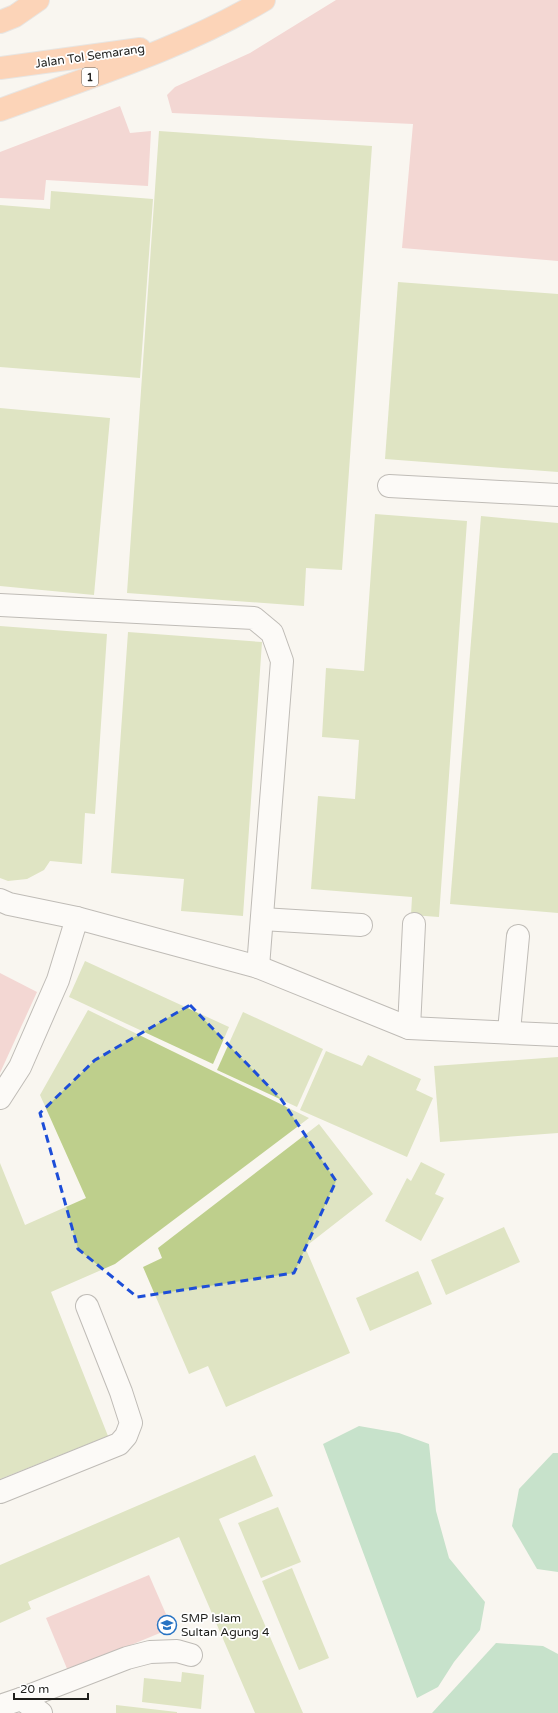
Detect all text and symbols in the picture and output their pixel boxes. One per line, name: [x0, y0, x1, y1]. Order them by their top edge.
street label: Jalan Tol Semarang: [34, 41, 146, 71]
road number: 1: [82, 68, 98, 86]
place label: SMP Islam Sultan Agung 4: [181, 1611, 270, 1639]
school or university icon: SMP Islam Sultan Agung 4: [156, 1614, 178, 1636]
scale bar: [14, 1675, 88, 1701]
text: 20 m: [20, 1682, 49, 1696]

